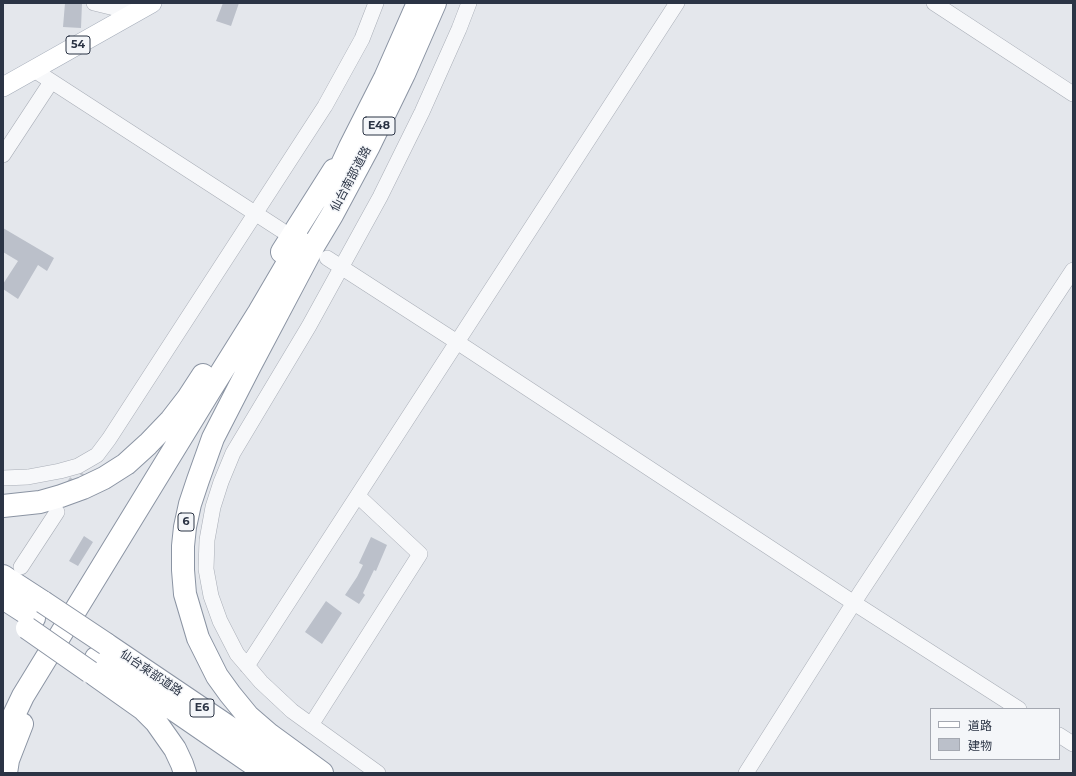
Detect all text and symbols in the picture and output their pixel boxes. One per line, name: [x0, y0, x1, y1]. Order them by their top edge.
road number: 54: [66, 36, 90, 54]
road number: E48: [363, 117, 395, 135]
street label: 仙台南部道路: [328, 144, 374, 214]
road number: 6: [178, 513, 194, 531]
street label: 仙台東部道路: [117, 647, 185, 699]
road number: E6: [190, 699, 214, 717]
legend: [930, 708, 1060, 760]
text: 道路: [968, 718, 992, 733]
text: 建物: [968, 738, 992, 753]

